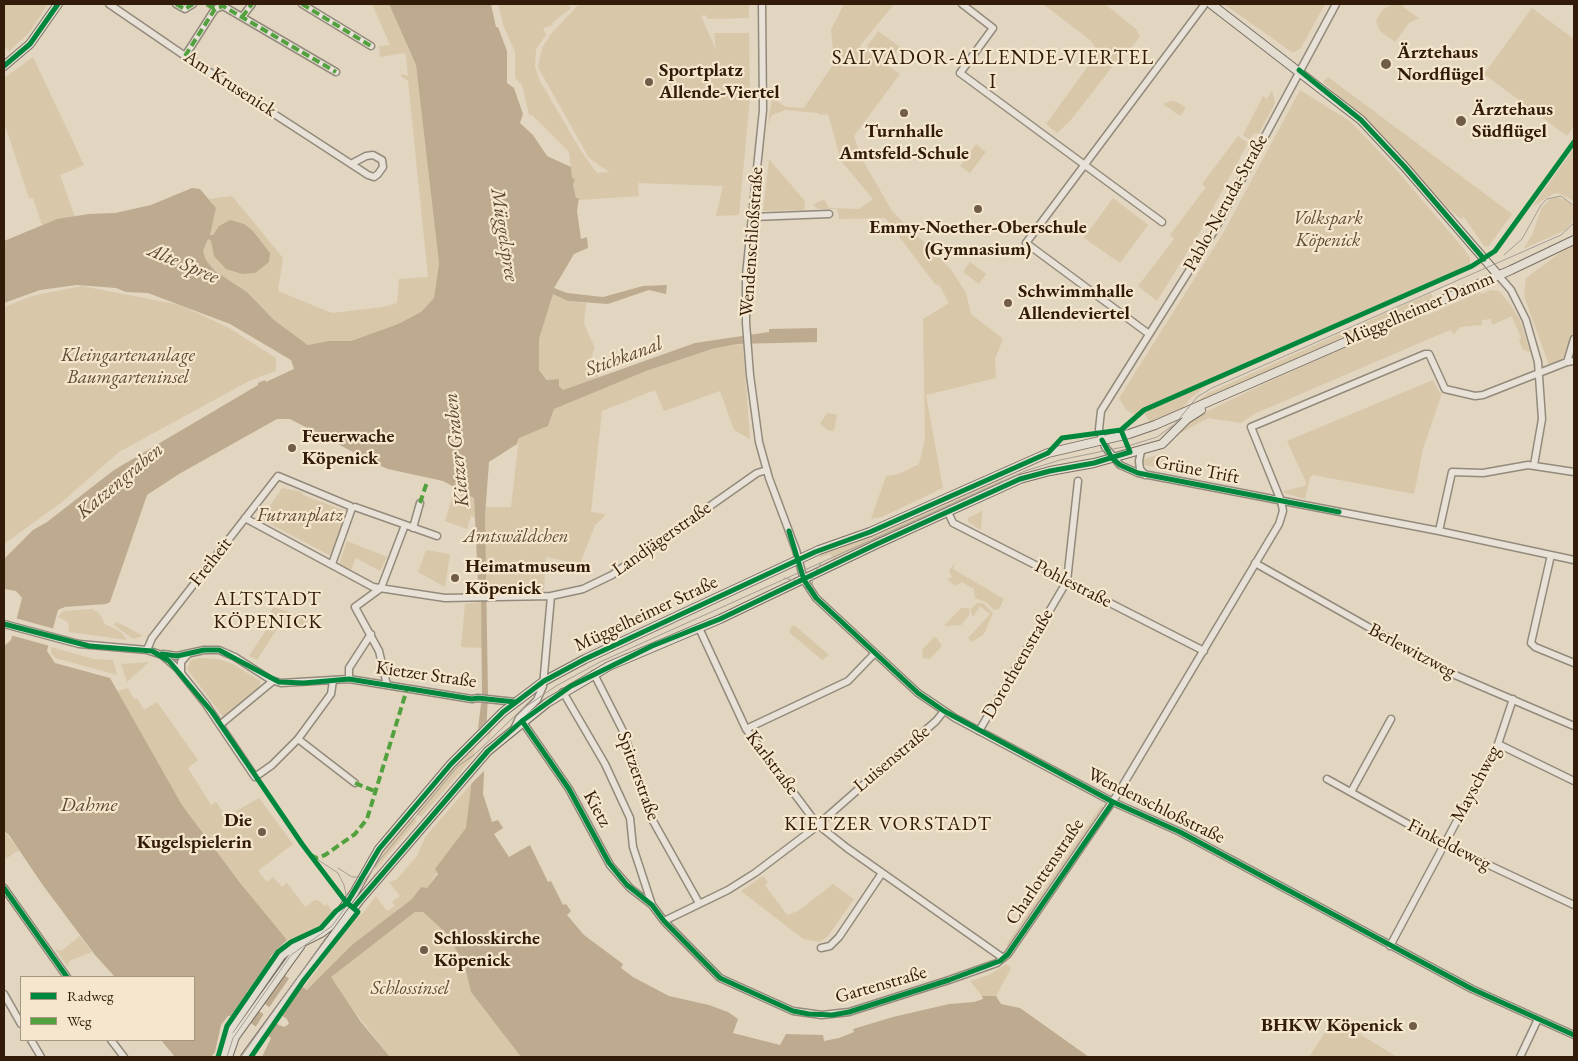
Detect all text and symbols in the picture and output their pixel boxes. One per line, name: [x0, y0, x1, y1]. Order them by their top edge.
place label: Ärztehaus Nordflügel: [1397, 42, 1484, 86]
district label: SALVADOR-ALLENDE-VIERTEL I: [829, 45, 1157, 95]
street label: Am Krusenick: [179, 46, 281, 122]
marker: Ärztehaus Nordflügel: [1379, 57, 1393, 71]
place label: Sportplatz Allende-Viertel: [659, 60, 780, 104]
marker: Sportplatz Allende-Viertel: [643, 76, 655, 88]
place label: Ärztehaus Südflügel: [1472, 99, 1553, 143]
marker: Turnhalle Amtsfeld-Schule: [898, 107, 910, 119]
marker: Ärztehaus Südflügel: [1454, 114, 1468, 128]
place label: Turnhalle Amtsfeld-Schule: [839, 121, 969, 165]
street label: Pablo-Neruda-Straße: [1179, 131, 1273, 275]
street label: Wendenschloßstraße: [735, 166, 769, 318]
water label: Müggelspree: [485, 187, 523, 283]
marker: Emmy-Noether-Oberschule (Gymnasium): [972, 203, 984, 215]
park label: Volkspark Köpenick: [1293, 208, 1363, 252]
place label: Emmy-Noether-Oberschule (Gymnasium): [869, 217, 1087, 261]
water label: Alte Spree: [144, 238, 222, 290]
street label: Müggelheimer Damm: [1340, 267, 1498, 351]
place label: Schwimmhalle Allendeviertel: [1018, 281, 1133, 325]
marker: Schwimmhalle Allendeviertel: [1002, 297, 1014, 309]
water label: Stichkanal: [582, 332, 666, 382]
park label: Kleingartenanlage Baumgarteninsel: [61, 345, 195, 389]
water label: Kietzer Graben: [439, 392, 475, 508]
place label: Feuerwache Köpenick: [302, 426, 394, 470]
water label: Katzengraben: [72, 438, 168, 524]
marker: Feuerwache Köpenick: [286, 442, 298, 454]
street label: Grüne Trift: [1153, 451, 1241, 489]
street label: Landjägerstraße: [608, 497, 716, 581]
park label: Futranplatz: [257, 505, 343, 527]
park label: Amtswäldchen: [463, 526, 569, 548]
street label: Freiheit: [185, 533, 237, 591]
street label: Pohlestraße: [1031, 555, 1115, 613]
place label: Heimatmuseum Köpenick: [465, 556, 591, 600]
street label: Müggelheimer Straße: [571, 571, 721, 657]
marker: Heimatmuseum Köpenick: [449, 572, 461, 584]
district label: ALTSTADT KÖPENICK: [212, 588, 324, 635]
street label: Dorotheenstraße: [977, 605, 1059, 723]
street label: Berlewitzweg: [1364, 618, 1460, 684]
street label: Kietzer Straße: [374, 657, 478, 693]
street label: Luisenstraße: [849, 721, 935, 797]
street label: Karlstraße: [740, 726, 804, 800]
street label: Spitzerstraße: [611, 728, 665, 824]
street label: Mayschweg: [1446, 742, 1506, 826]
street label: Wendenschloßstraße: [1083, 763, 1229, 849]
street label: Kietz: [578, 787, 616, 831]
water label: Dahme: [61, 794, 117, 818]
place label: Die Kugelspielerin: [137, 810, 252, 854]
district label: KIETZER VORSTADT: [782, 813, 994, 837]
street label: Charlottenstraße: [1001, 814, 1089, 930]
street label: Finkeldeweg: [1403, 814, 1495, 876]
marker: Die Kugelspielerin: [256, 826, 268, 838]
place label: Schlosskirche Köpenick: [434, 928, 540, 972]
marker: Schlosskirche Köpenick: [418, 944, 430, 956]
street label: Gartenstraße: [833, 961, 929, 1009]
legend: [20, 976, 195, 1041]
park label: Schlossinsel: [371, 978, 449, 1000]
text: Radweg: [67, 986, 114, 1005]
text: Weg: [67, 1011, 92, 1030]
place label: BHKW Köpenick: [1261, 1015, 1403, 1037]
marker: BHKW Köpenick: [1407, 1020, 1419, 1032]

